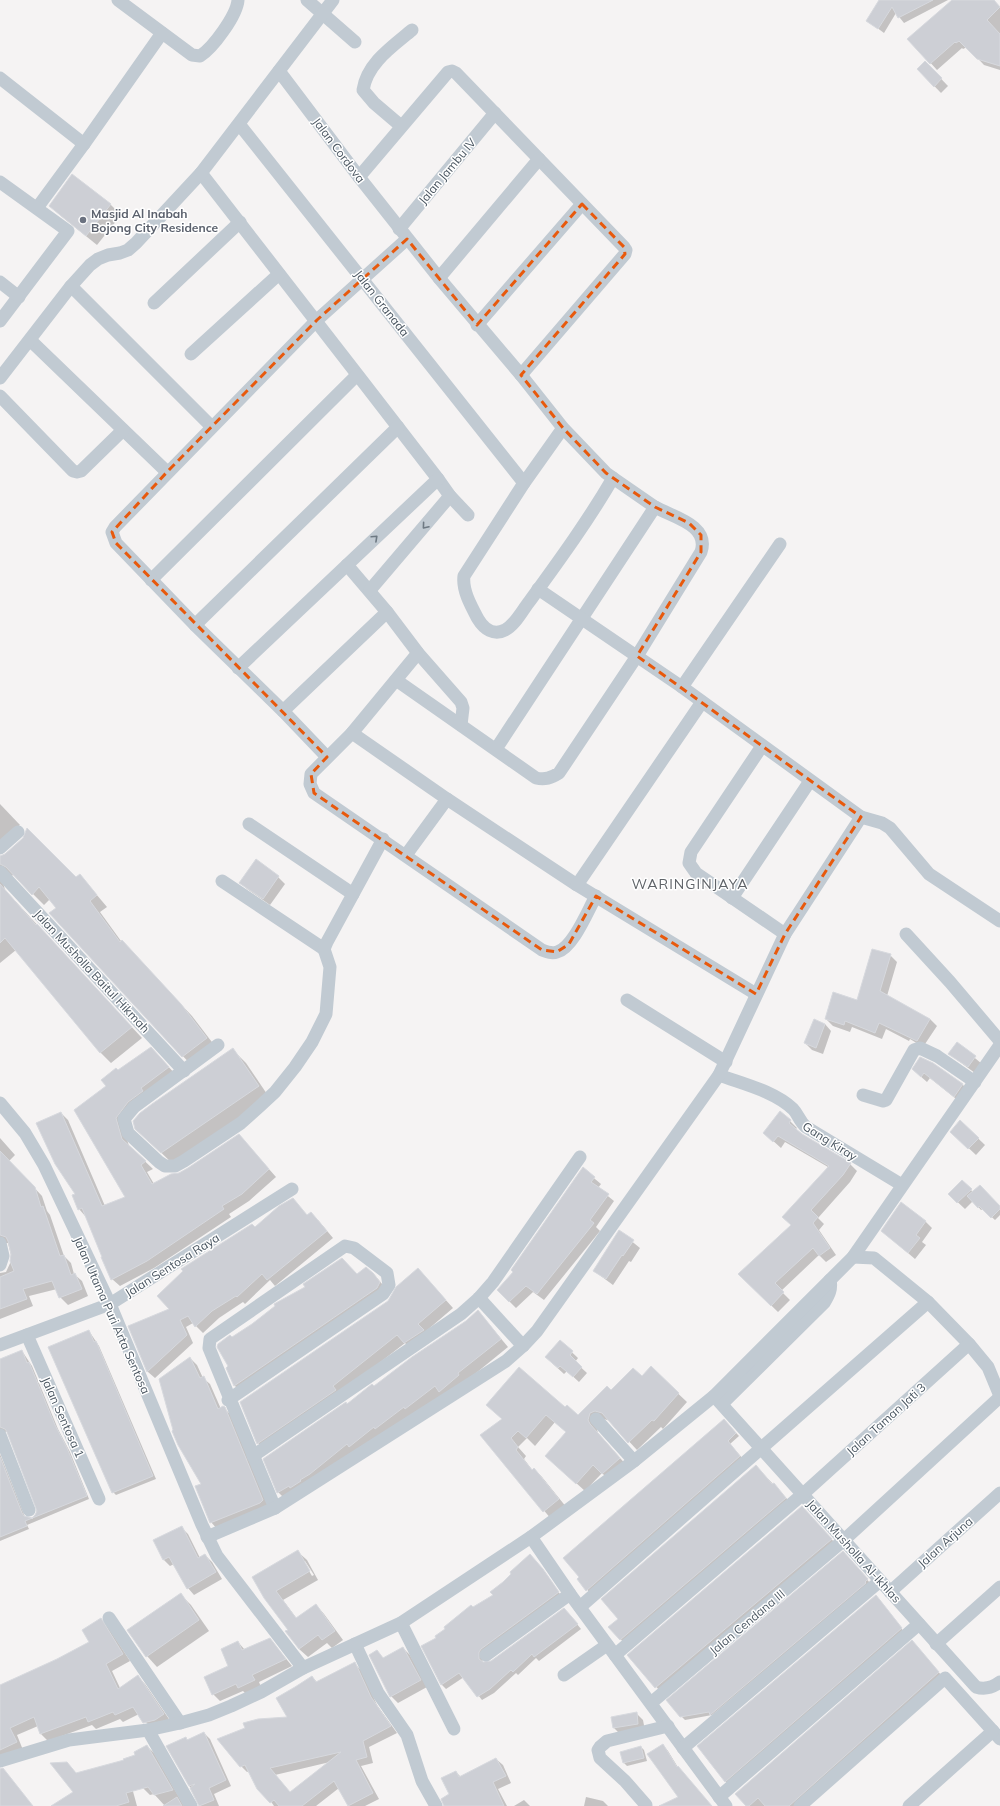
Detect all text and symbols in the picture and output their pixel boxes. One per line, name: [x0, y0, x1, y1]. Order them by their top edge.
street label: Jalan Cordova: [310, 114, 368, 186]
street label: Jalan Jambu IV: [415, 134, 479, 207]
place label: Masjid Al Inabah Bojong City Residence: [91, 206, 219, 235]
marker: Masjid Al Inabah Bojong City Residence: [78, 215, 88, 225]
street label: Jalan Granada: [351, 267, 413, 339]
one-way arrow: [422, 521, 429, 528]
one-way arrow: [370, 535, 378, 543]
district label: WARINGINJAYA: [631, 875, 749, 893]
street label: Jalan Musholla Baitul Hikmah: [31, 906, 153, 1036]
street label: Gang Kiray: [800, 1118, 861, 1164]
street label: Jalan Sentosa Raya: [122, 1230, 222, 1300]
street label: Jalan Utama Puri Arta Sentosa: [70, 1234, 154, 1396]
street label: Jalan Sentosa 1: [38, 1374, 88, 1460]
street label: Jalan Taman Jati 3: [843, 1380, 929, 1458]
street label: Jalan Musholla Al-Ikhlas: [804, 1496, 904, 1606]
street label: Jalan Arjuna: [915, 1513, 975, 1571]
street label: Jalan Cendana III: [706, 1586, 788, 1658]

